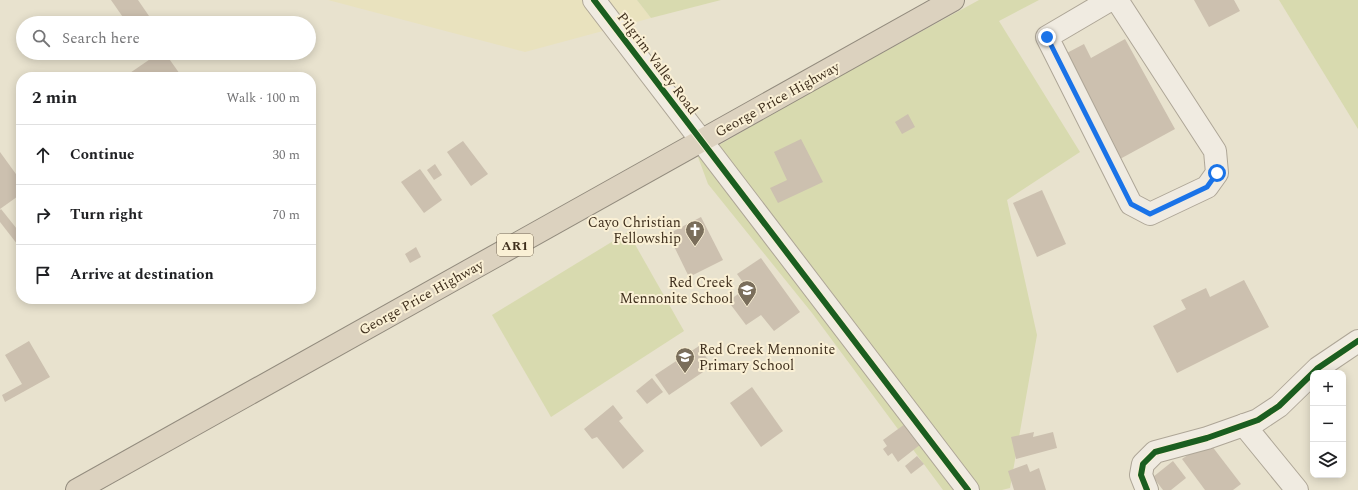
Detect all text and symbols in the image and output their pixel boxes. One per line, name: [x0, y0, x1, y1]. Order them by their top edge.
street label: Pilgrim Valley Road: [612, 8, 703, 119]
search box: [16, 16, 316, 60]
icon: search: [30, 27, 52, 49]
text: Search here: [62, 27, 140, 50]
route end: [1038, 28, 1056, 46]
street label: George Price Highway: [711, 56, 844, 142]
text: 2 min: [32, 85, 77, 111]
text: Walk · 100 m: [226, 88, 300, 108]
text: Continue: [70, 143, 135, 166]
icon: ahead: [32, 144, 54, 166]
text: 30 m: [273, 145, 300, 165]
route start: [1208, 164, 1226, 182]
text: Turn right: [70, 203, 143, 226]
icon: right: [32, 204, 54, 226]
text: 70 m: [273, 205, 300, 225]
place label: Cayo Christian Fellowship: [588, 212, 681, 249]
church icon: Cayo Christian Fellowship: [684, 219, 706, 247]
road number: AR1: [497, 234, 533, 256]
street label: George Price Highway: [355, 254, 488, 340]
text: Arrive at destination: [70, 263, 214, 286]
icon: arrive: [32, 264, 54, 286]
place label: Red Creek Mennonite School: [619, 272, 733, 309]
school or university icon: Red Creek Mennonite School: [736, 279, 758, 307]
place label: Red Creek Mennonite Primary School: [699, 339, 835, 376]
school or university icon: Red Creek Mennonite Primary School: [674, 346, 696, 374]
map controls: [1310, 370, 1346, 478]
button: +: [1310, 370, 1346, 406]
button: −: [1310, 406, 1346, 442]
button: layers: [1310, 442, 1346, 478]

